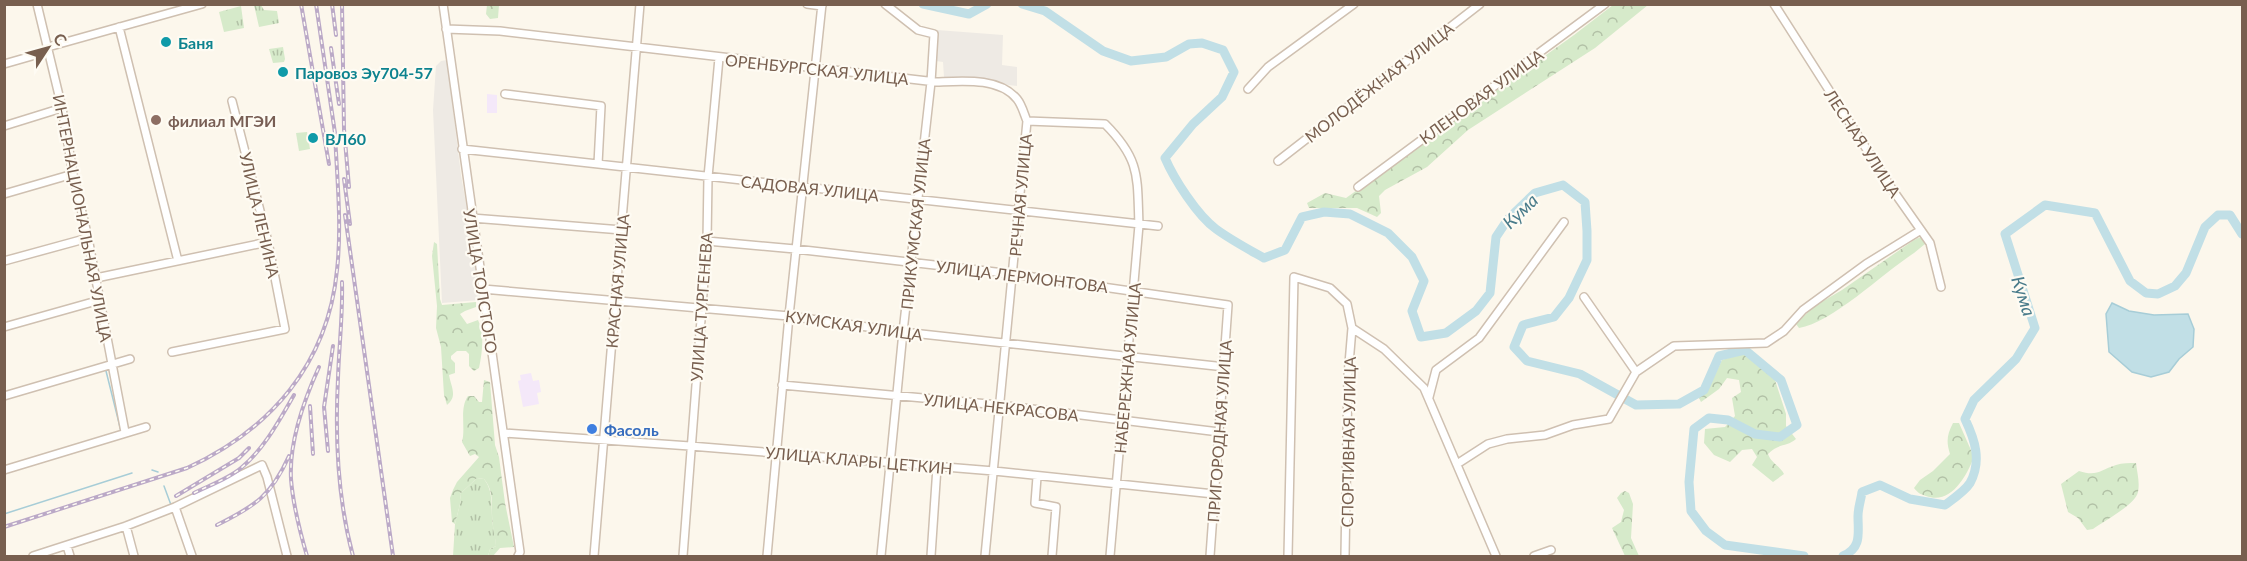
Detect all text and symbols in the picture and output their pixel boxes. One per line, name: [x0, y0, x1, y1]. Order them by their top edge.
north arrow: [18, 18, 78, 78]
street label: МОЛОДЁЖНАЯ УЛИЦА: [1301, 18, 1457, 146]
text: С: [50, 29, 72, 49]
place label: Баня: [178, 33, 213, 52]
marker: Баня: [159, 35, 173, 49]
street label: КЛЕНОВАЯ УЛИЦА: [1415, 45, 1547, 147]
street label: ОРЕНБУРГСКАЯ УЛИЦА: [724, 50, 910, 88]
place label: Паровоз Эу704-57: [295, 63, 433, 82]
marker: Паровоз Эу704-57: [276, 65, 290, 79]
street label: ЛЕСНАЯ УЛИЦА: [1820, 84, 1905, 201]
street label: ИНТЕРНАЦИОНАЛЬНАЯ УЛИЦА: [50, 93, 116, 344]
place label: филиал МГЭИ: [168, 111, 276, 130]
marker: филиал МГЭИ: [149, 113, 163, 127]
place label: ВЛ60: [325, 129, 366, 148]
marker: ВЛ60: [306, 131, 320, 145]
street label: РЕЧНАЯ УЛИЦА: [1005, 133, 1035, 257]
street label: ПРИКУМСКАЯ УЛИЦА: [897, 137, 933, 311]
street label: УЛИЦА ЛЕНИНА: [236, 150, 284, 280]
street label: САДОВАЯ УЛИЦА: [740, 171, 880, 205]
water label: Кума: [1498, 189, 1542, 233]
street label: УЛИЦА ТОЛСТОГО: [460, 207, 502, 355]
street label: КРАСНАЯ УЛИЦА: [602, 213, 632, 349]
street label: УЛИЦА ТУРГЕНЕВА: [686, 232, 716, 382]
street label: УЛИЦА ЛЕРМОНТОВА: [935, 256, 1109, 296]
water label: Кума: [2007, 273, 2041, 319]
street label: НАБЕРЕЖНАЯ УЛИЦА: [1110, 282, 1144, 454]
street label: КУМСКАЯ УЛИЦА: [784, 306, 924, 344]
street label: ПРИГОРОДНАЯ УЛИЦА: [1203, 339, 1235, 523]
street label: СПОРТИВНАЯ УЛИЦА: [1337, 356, 1359, 528]
street label: УЛИЦА НЕКРАСОВА: [922, 389, 1080, 425]
place label: Фасоль: [604, 420, 659, 439]
marker: Фасоль: [585, 422, 599, 436]
street label: УЛИЦА КЛАРЫ ЦЕТКИН: [765, 442, 953, 478]

